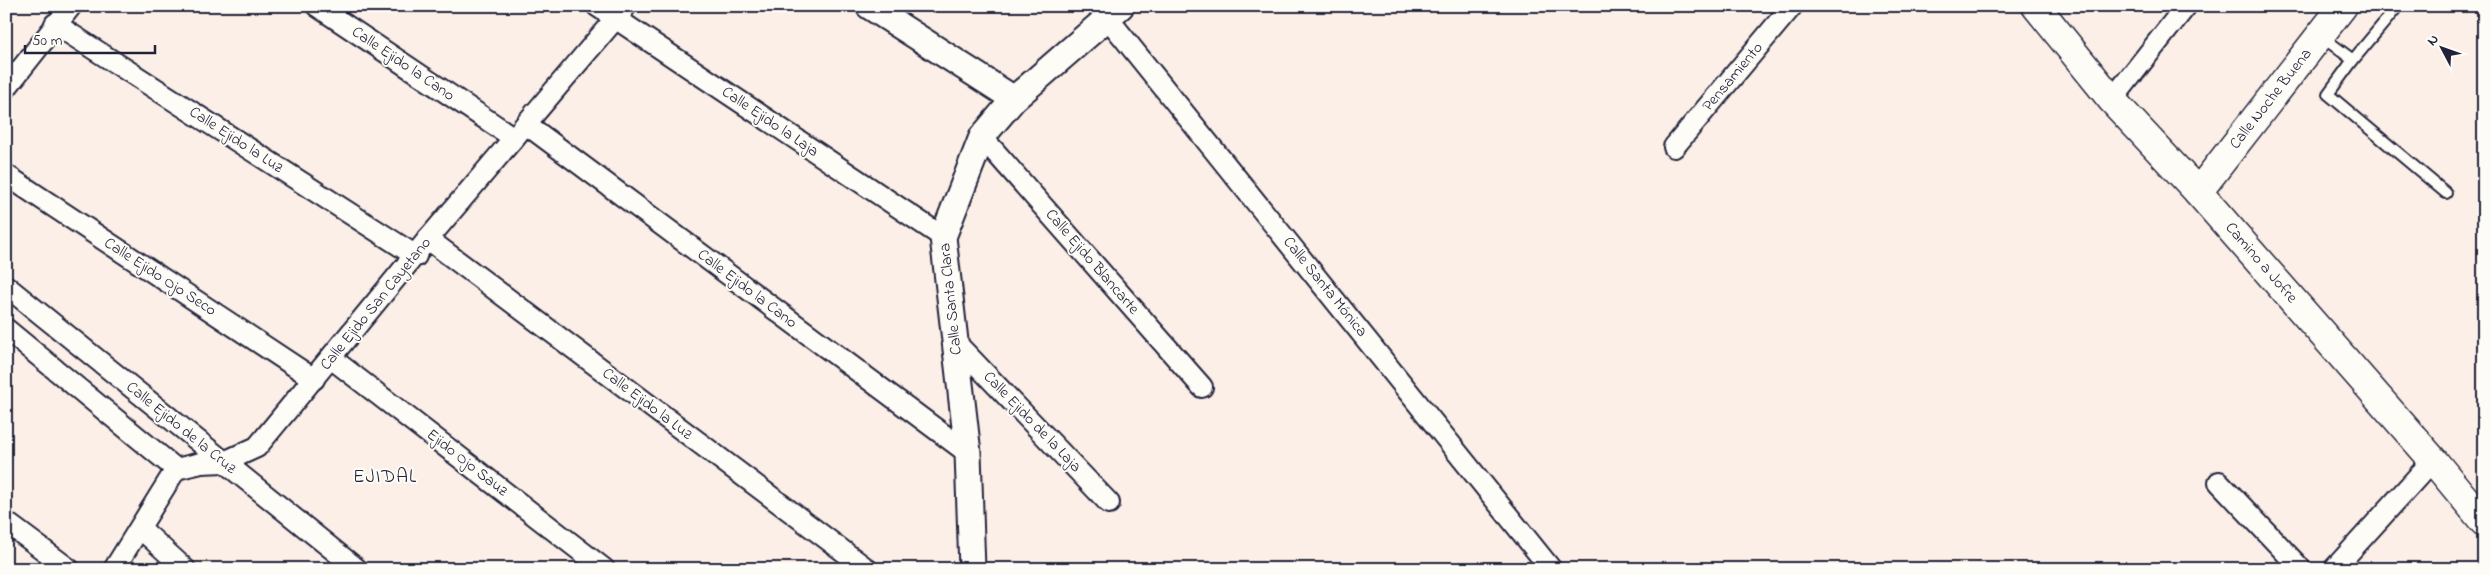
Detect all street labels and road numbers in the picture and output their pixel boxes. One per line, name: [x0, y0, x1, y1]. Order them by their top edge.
street label: Calle Ejido la Cano: [347, 20, 459, 108]
street label: Pensamiento: [1697, 37, 1769, 117]
street label: Calle Noche Buena: [2224, 43, 2318, 155]
street label: Calle Ejido la Laja: [717, 81, 823, 163]
street label: Calle Ejido la Luz: [184, 100, 288, 180]
street label: Calle Ejido Blancarte: [1039, 204, 1145, 321]
street label: Camino a Jofre: [2219, 217, 2304, 310]
street label: Calle Ejido Ojo Seco: [99, 232, 221, 322]
street label: Calle Ejido San Cayetano: [315, 232, 437, 376]
street label: Calle Santa Mónica: [1277, 232, 1373, 342]
street label: Calle Santa Clara: [933, 242, 969, 356]
street label: Calle Ejido la Cano: [692, 243, 802, 335]
street label: Calle Ejido la Luz: [597, 362, 698, 446]
street label: Calle Ejido de la Laja: [977, 366, 1087, 478]
street label: Calle Ejido de la Cruz: [121, 376, 242, 480]
street label: Ejido Ojo Sauz: [421, 423, 513, 503]

